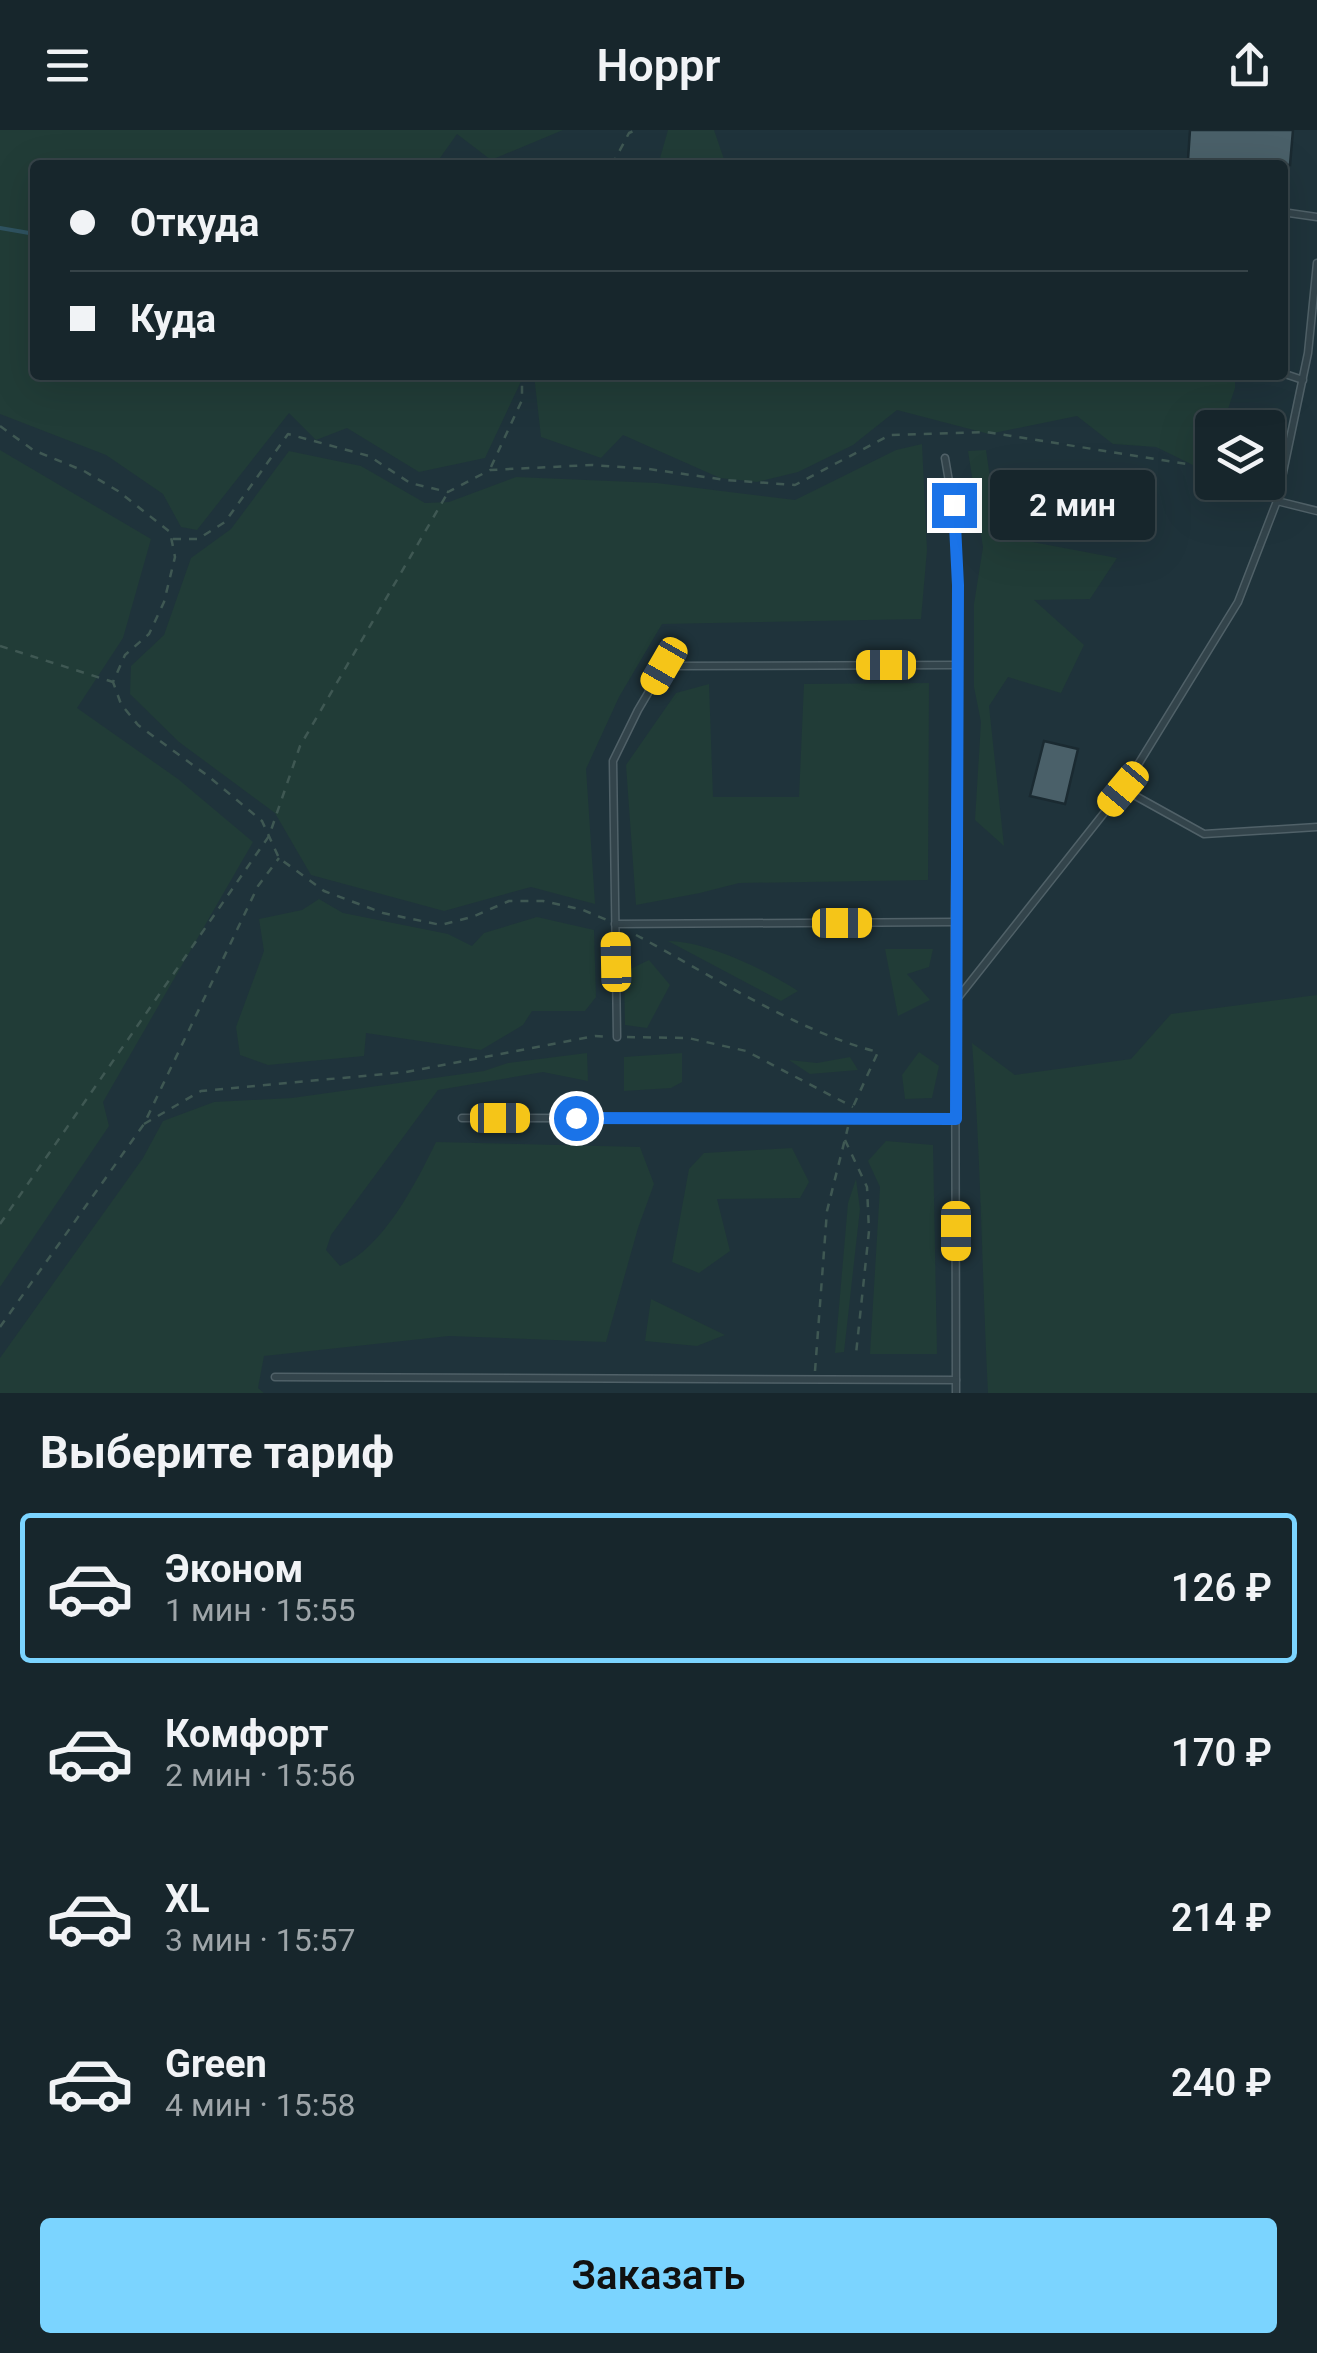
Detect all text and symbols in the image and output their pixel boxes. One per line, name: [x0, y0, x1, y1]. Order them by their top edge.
icon: menu: [40, 38, 95, 93]
icon: share: [1222, 38, 1277, 93]
text: Hoppr: [596, 39, 721, 92]
text: Откуда: [130, 201, 259, 245]
text: Куда: [130, 297, 216, 341]
map controls: [1195, 410, 1285, 500]
button: layers: [1195, 410, 1285, 500]
callout: 2 мин: [989, 470, 1154, 540]
route end: [932, 483, 977, 528]
text: 2 мин: [1029, 486, 1116, 524]
car: [636, 633, 692, 699]
car: [856, 650, 916, 680]
car: [1092, 756, 1154, 822]
car: [812, 908, 872, 938]
car: [600, 932, 632, 992]
route start: [554, 1096, 599, 1141]
car: [470, 1103, 530, 1133]
car: [941, 1201, 971, 1261]
text: Выберите тариф: [40, 1426, 394, 1479]
icon: car: [45, 1543, 135, 1633]
text: Эконом: [165, 1547, 303, 1591]
text: 126 ₽: [1171, 1566, 1272, 1610]
text: 1 мин · 15:55: [165, 1591, 356, 1629]
icon: car: [45, 1708, 135, 1798]
text: Комфорт: [165, 1712, 328, 1756]
text: 170 ₽: [1171, 1731, 1272, 1775]
text: 2 мин · 15:56: [165, 1756, 356, 1794]
icon: car: [45, 1873, 135, 1963]
text: XL: [165, 1877, 210, 1921]
text: 214 ₽: [1171, 1896, 1272, 1940]
text: 3 мин · 15:57: [165, 1921, 356, 1959]
icon: car: [45, 2038, 135, 2128]
text: Green: [165, 2042, 267, 2086]
text: 240 ₽: [1171, 2061, 1272, 2105]
text: 4 мин · 15:58: [165, 2086, 356, 2124]
button: Заказать: [40, 2218, 1277, 2333]

